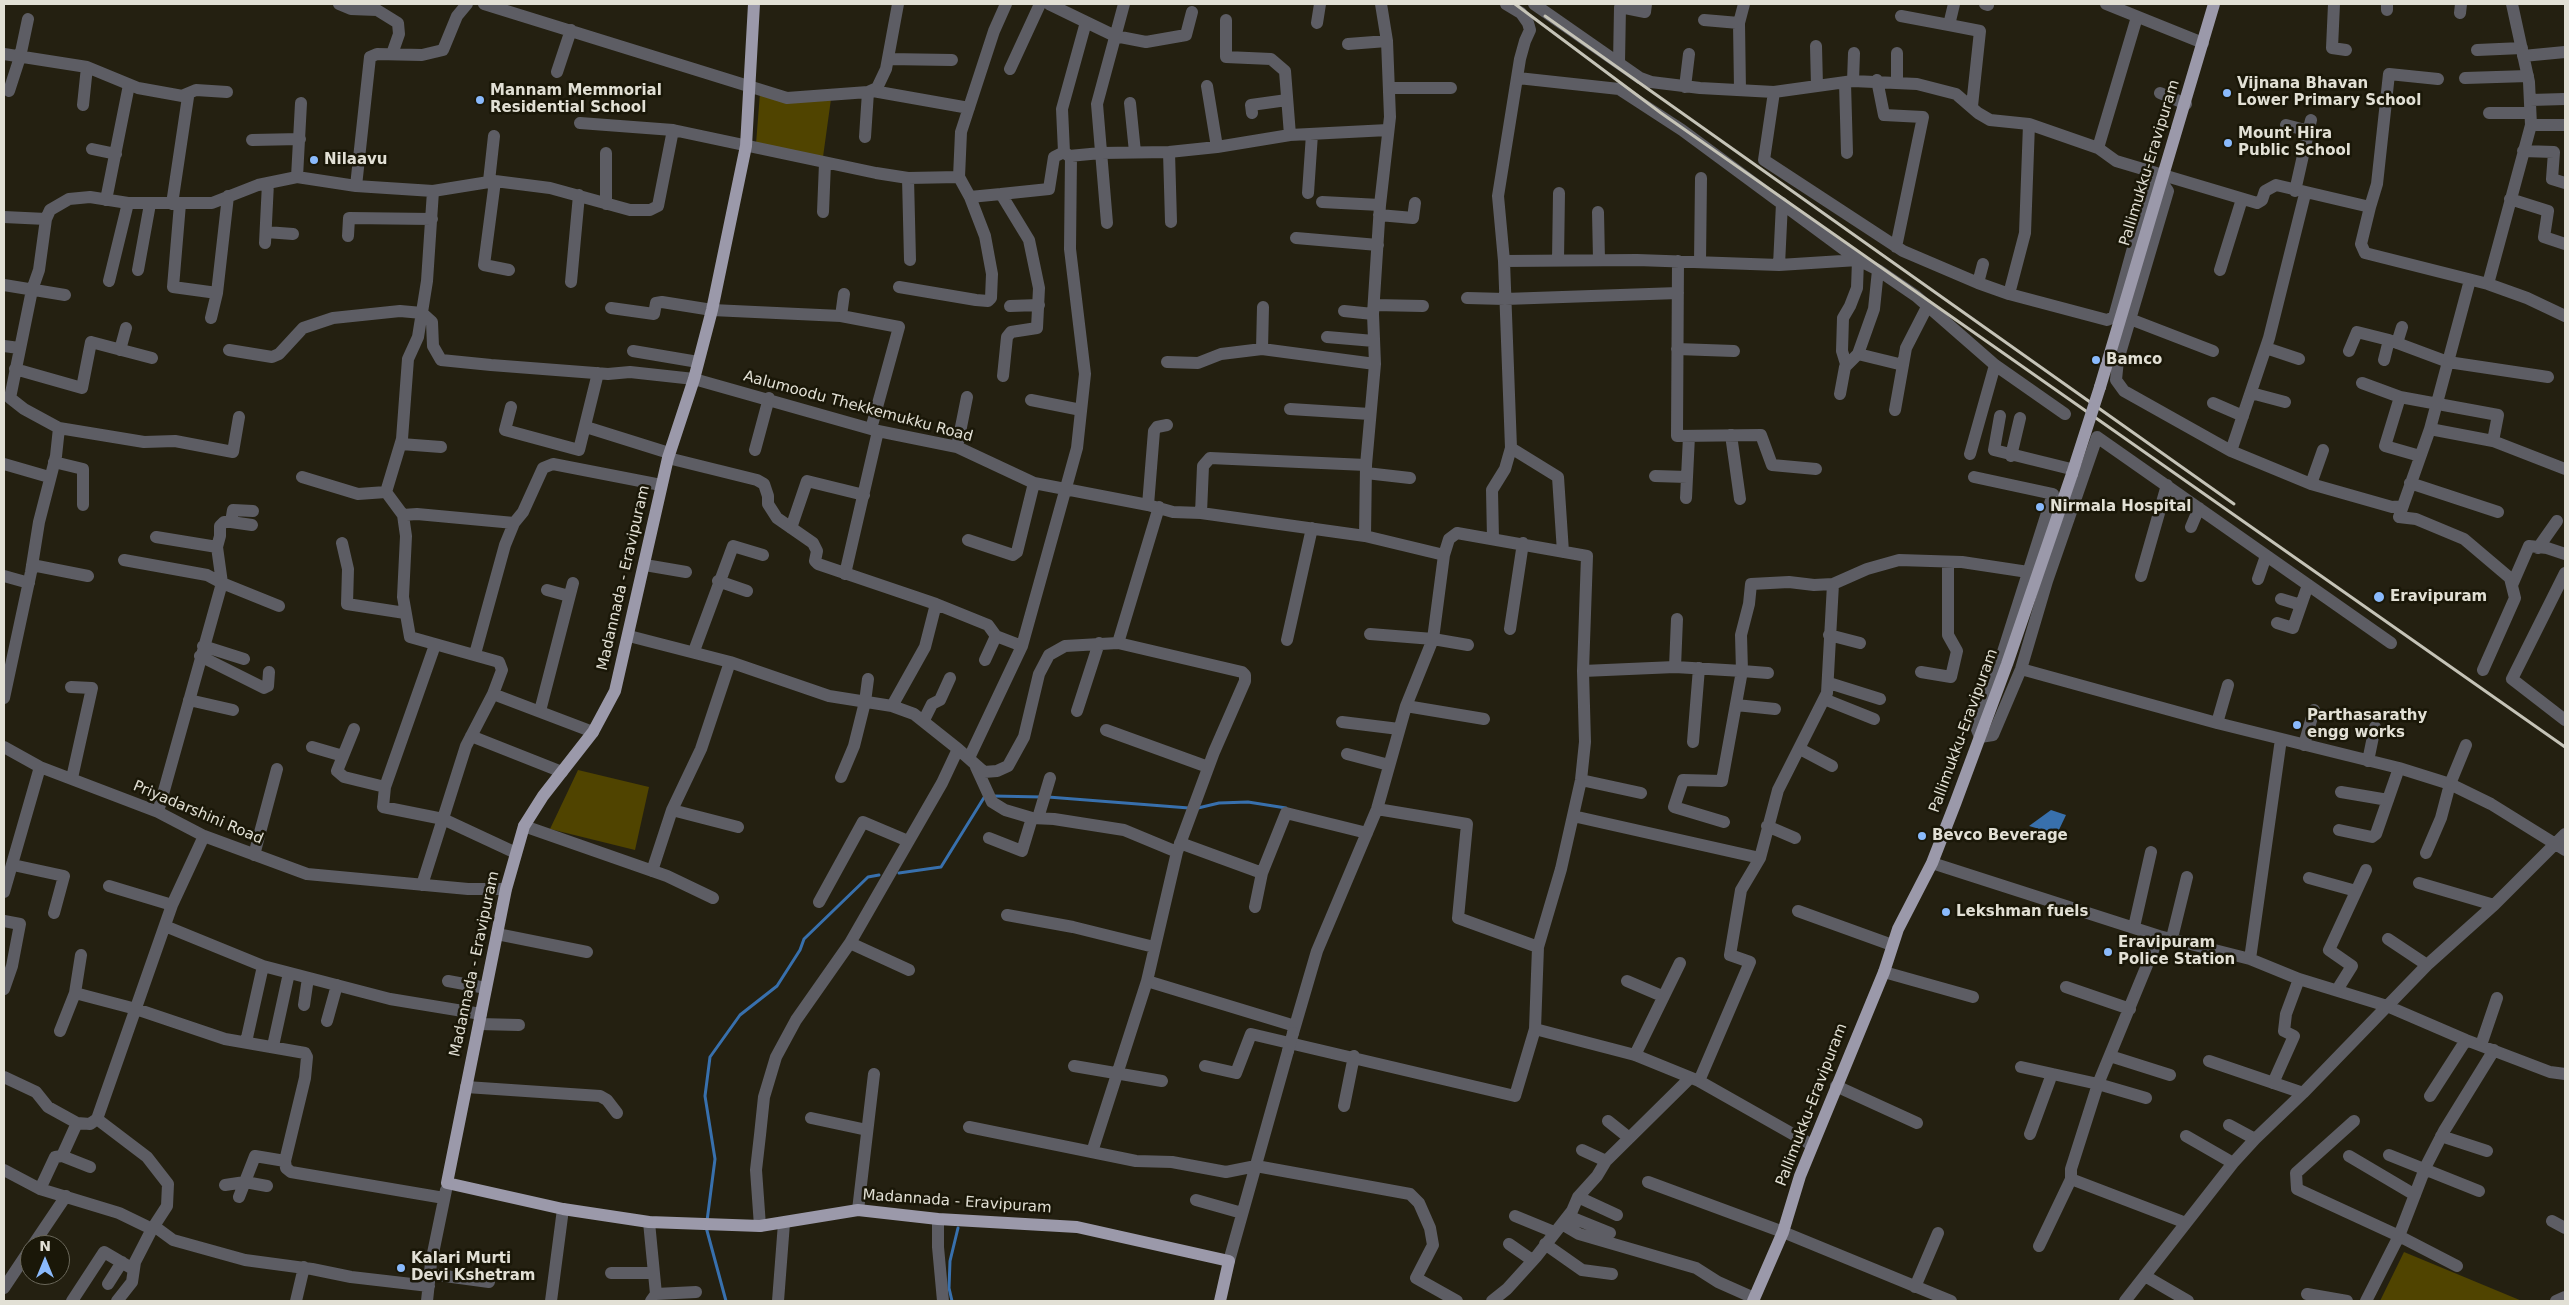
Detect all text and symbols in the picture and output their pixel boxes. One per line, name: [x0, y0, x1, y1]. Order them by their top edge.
place label: Vijnana Bhavan Lower Primary School: [2237, 75, 2421, 110]
street label: Pallimukku-Eravipuram: [2116, 78, 2184, 248]
place label: Mannam Memmorial Residential School: [490, 82, 662, 117]
marker: Vijnana Bhavan Lower Primary School: [2221, 87, 2233, 99]
marker: Mannam Memmorial Residential School: [474, 94, 486, 106]
place label: Mount Hira Public School: [2238, 125, 2351, 160]
marker: Mount Hira Public School: [2222, 137, 2234, 149]
place label: Nilaavu: [324, 151, 388, 169]
marker: Nilaavu: [308, 154, 320, 166]
place label: Bamco: [2106, 351, 2162, 369]
marker: Bamco: [2090, 354, 2102, 366]
street label: Aalumoodu Thekkemukku Road: [741, 368, 975, 446]
street label: Madannada - Eravipuram: [594, 484, 654, 672]
place label: Nirmala Hospital: [2050, 498, 2191, 516]
marker: Nirmala Hospital: [2034, 501, 2046, 513]
place label: Eravipuram: [2390, 588, 2487, 606]
marker: Eravipuram: [2372, 590, 2386, 604]
street label: Pallimukku-Eravipuram: [1926, 647, 2002, 815]
place label: Parthasarathy engg works: [2307, 707, 2427, 742]
marker: Parthasarathy engg works: [2291, 719, 2303, 731]
street label: Priyadarshini Road: [130, 777, 266, 849]
place label: Bevco Beverage: [1932, 827, 2068, 845]
marker: Bevco Beverage: [1916, 830, 1928, 842]
street label: Madannada - Eravipuram: [446, 869, 504, 1059]
place label: Lekshman fuels: [1956, 903, 2088, 921]
marker: Lekshman fuels: [1940, 906, 1952, 918]
place label: Eravipuram Police Station: [2118, 934, 2235, 969]
marker: Eravipuram Police Station: [2102, 946, 2114, 958]
street label: Pallimukku-Eravipuram: [1773, 1021, 1851, 1189]
street label: Madannada - Eravipuram: [862, 1186, 1052, 1218]
north arrow: [20, 1235, 70, 1285]
text: N: [39, 1238, 51, 1254]
place label: Kalari Murti Devi Kshetram: [411, 1250, 535, 1285]
marker: Kalari Murti Devi Kshetram: [395, 1262, 407, 1274]

